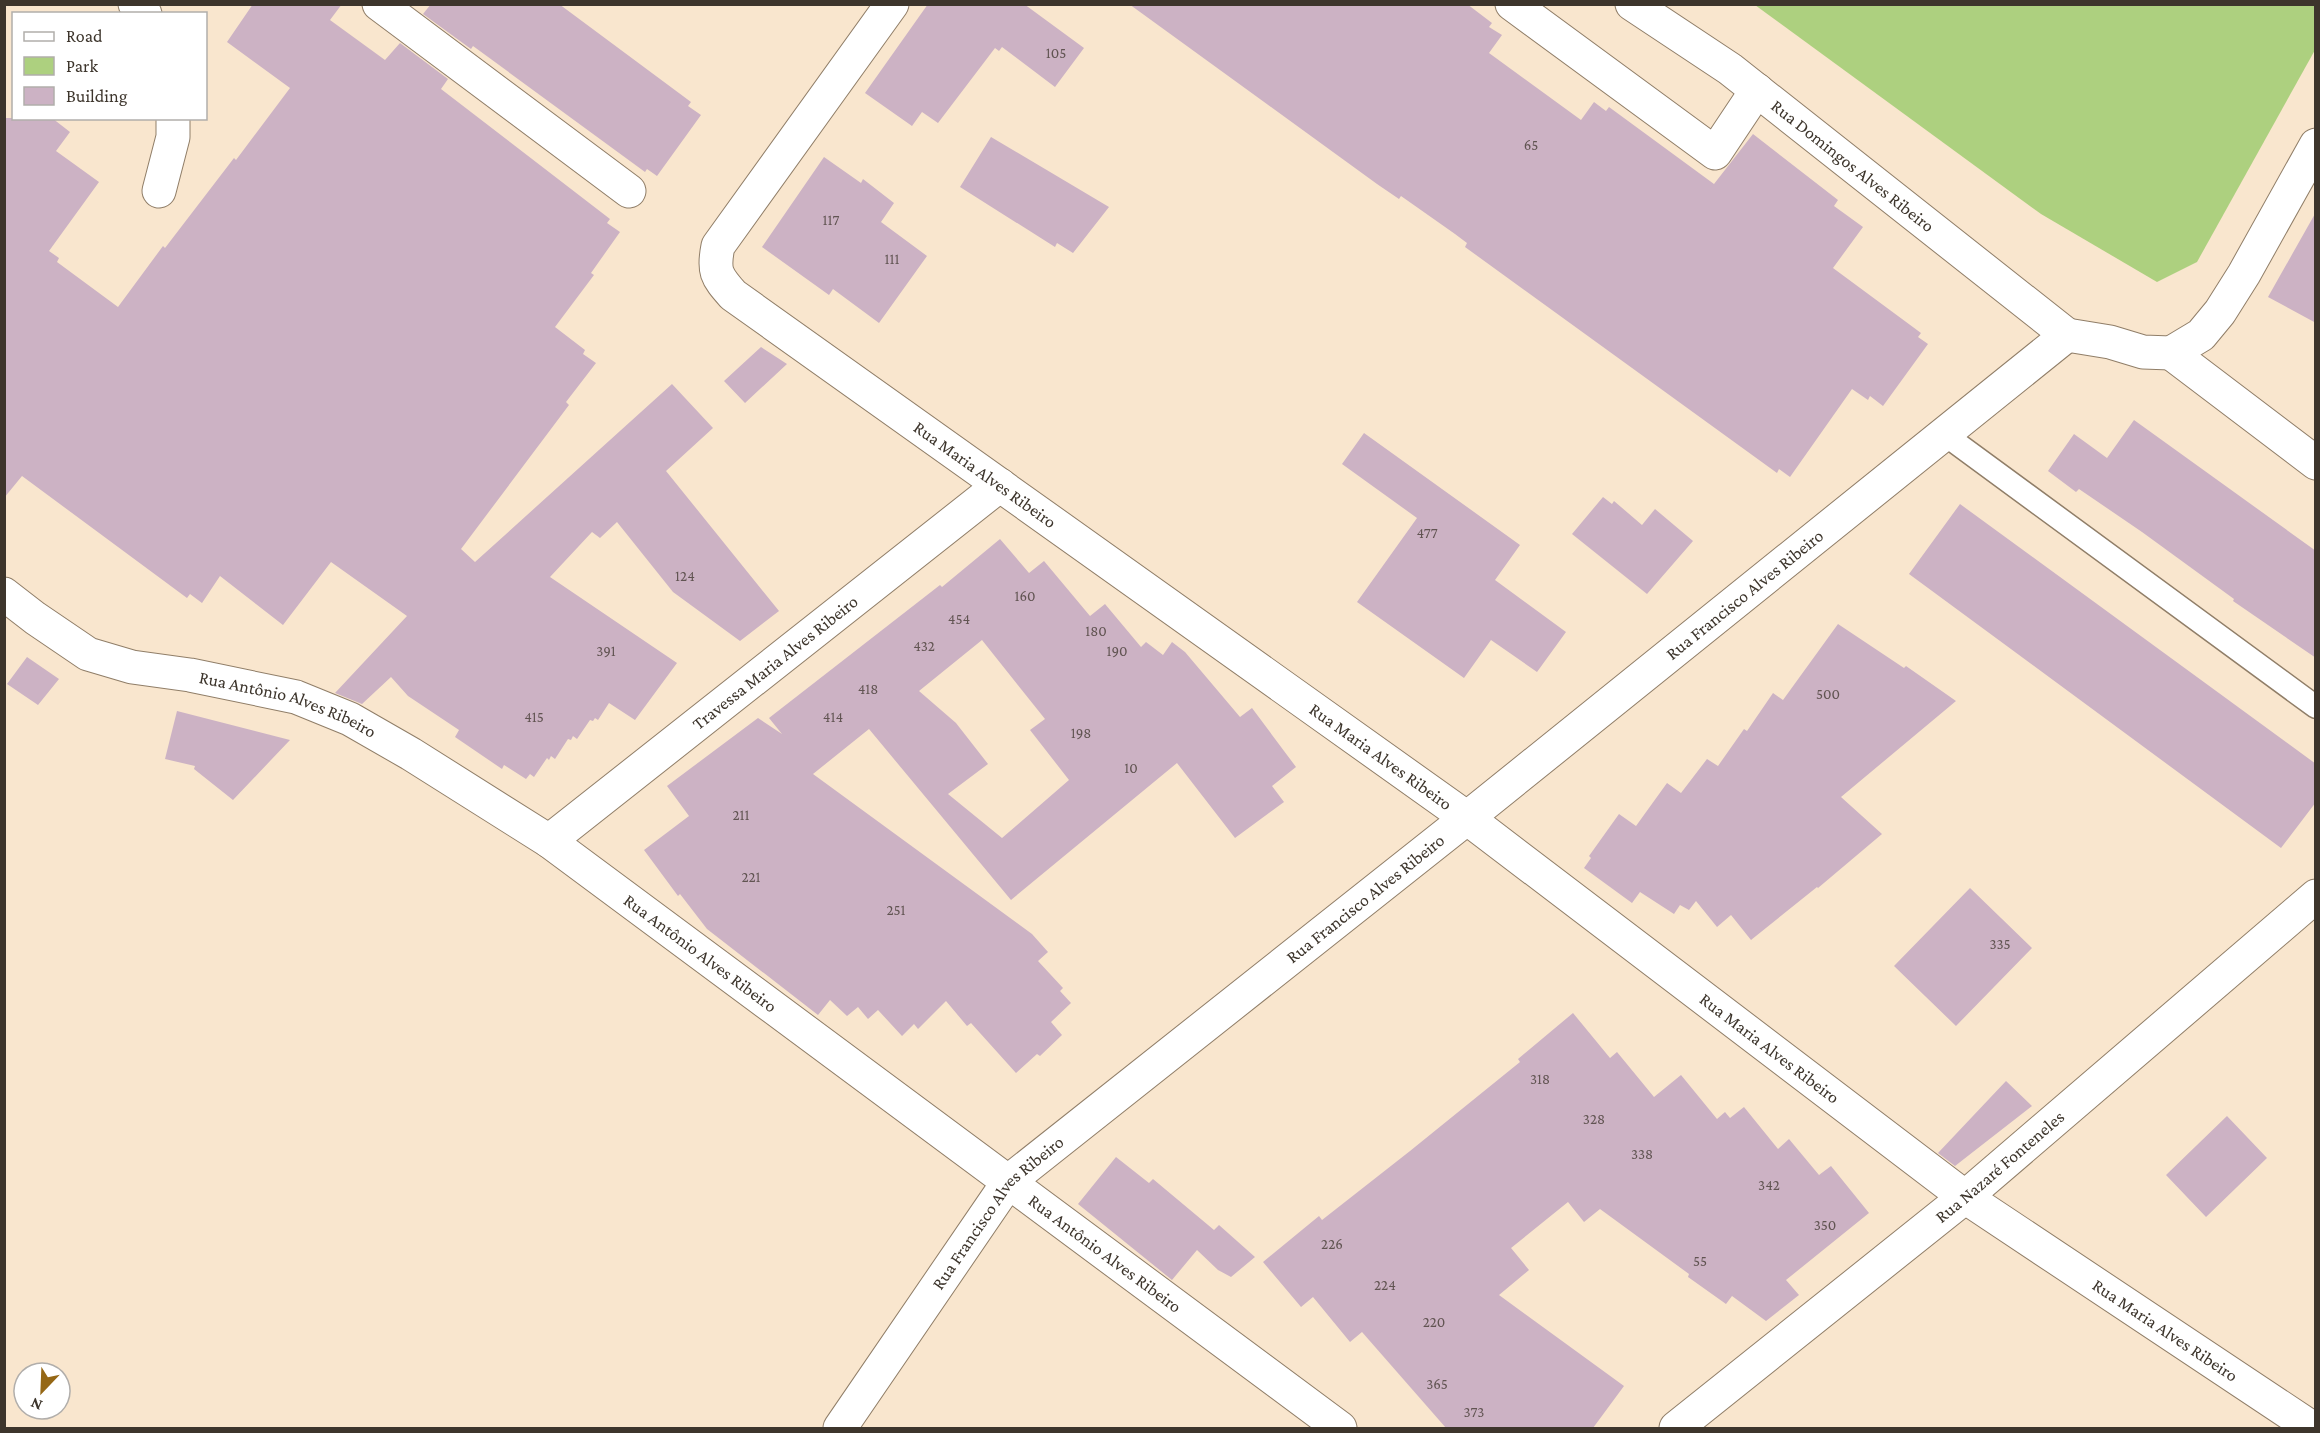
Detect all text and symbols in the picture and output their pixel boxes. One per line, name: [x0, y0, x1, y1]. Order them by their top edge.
legend: [12, 12, 207, 120]
text: Road: [66, 26, 103, 46]
house number: 105: [1046, 45, 1066, 61]
text: Park: [66, 56, 98, 76]
text: Building: [66, 86, 128, 106]
street label: Rua Domingos Alves Ribeiro: [1767, 96, 1938, 236]
house number: 65: [1524, 137, 1538, 153]
house number: 117: [823, 212, 840, 228]
house number: 111: [885, 251, 899, 267]
street label: Rua Maria Alves Ribeiro: [910, 417, 1060, 532]
house number: 477: [1416, 525, 1438, 541]
street label: Rua Francisco Alves Ribeiro: [1662, 525, 1827, 664]
house number: 124: [675, 568, 695, 584]
house number: 160: [1014, 588, 1036, 604]
street label: Travessa Maria Alves Ribeiro: [688, 591, 862, 734]
house number: 454: [948, 611, 970, 627]
house number: 180: [1085, 623, 1107, 639]
house number: 432: [913, 638, 935, 654]
house number: 391: [596, 643, 616, 659]
house number: 190: [1106, 643, 1128, 659]
street label: Rua Antônio Alves Ribeiro: [197, 667, 380, 742]
house number: 418: [858, 681, 878, 697]
house number: 500: [1816, 686, 1840, 702]
street label: Rua Maria Alves Ribeiro: [1306, 699, 1456, 814]
house number: 415: [524, 709, 544, 725]
house number: 414: [823, 709, 843, 725]
house number: 198: [1071, 725, 1091, 741]
house number: 10: [1124, 760, 1138, 776]
house number: 211: [732, 807, 750, 823]
street label: Rua Francisco Alves Ribeiro: [1282, 830, 1448, 967]
house number: 221: [741, 869, 761, 885]
street label: Rua Antônio Alves Ribeiro: [620, 890, 781, 1017]
house number: 251: [886, 902, 906, 918]
house number: 335: [1989, 936, 2011, 952]
street label: Rua Maria Alves Ribeiro: [1696, 989, 1843, 1108]
house number: 318: [1530, 1071, 1550, 1087]
street label: Rua Nazaré Fonteneles: [1931, 1107, 2068, 1227]
house number: 328: [1583, 1111, 1605, 1127]
street label: Rua Francisco Alves Ribeiro: [928, 1132, 1067, 1293]
house number: 338: [1631, 1146, 1653, 1162]
house number: 342: [1758, 1177, 1780, 1193]
street label: Rua Antônio Alves Ribeiro: [1024, 1190, 1185, 1317]
house number: 350: [1814, 1217, 1836, 1233]
house number: 226: [1321, 1236, 1343, 1252]
house number: 55: [1693, 1253, 1707, 1269]
street label: Rua Maria Alves Ribeiro: [2089, 1275, 2242, 1386]
house number: 224: [1374, 1277, 1396, 1293]
house number: 220: [1423, 1314, 1445, 1330]
north arrow: [12, 1361, 72, 1421]
house number: 365: [1426, 1376, 1448, 1392]
text: N: [28, 1394, 45, 1414]
house number: 373: [1464, 1404, 1484, 1420]

